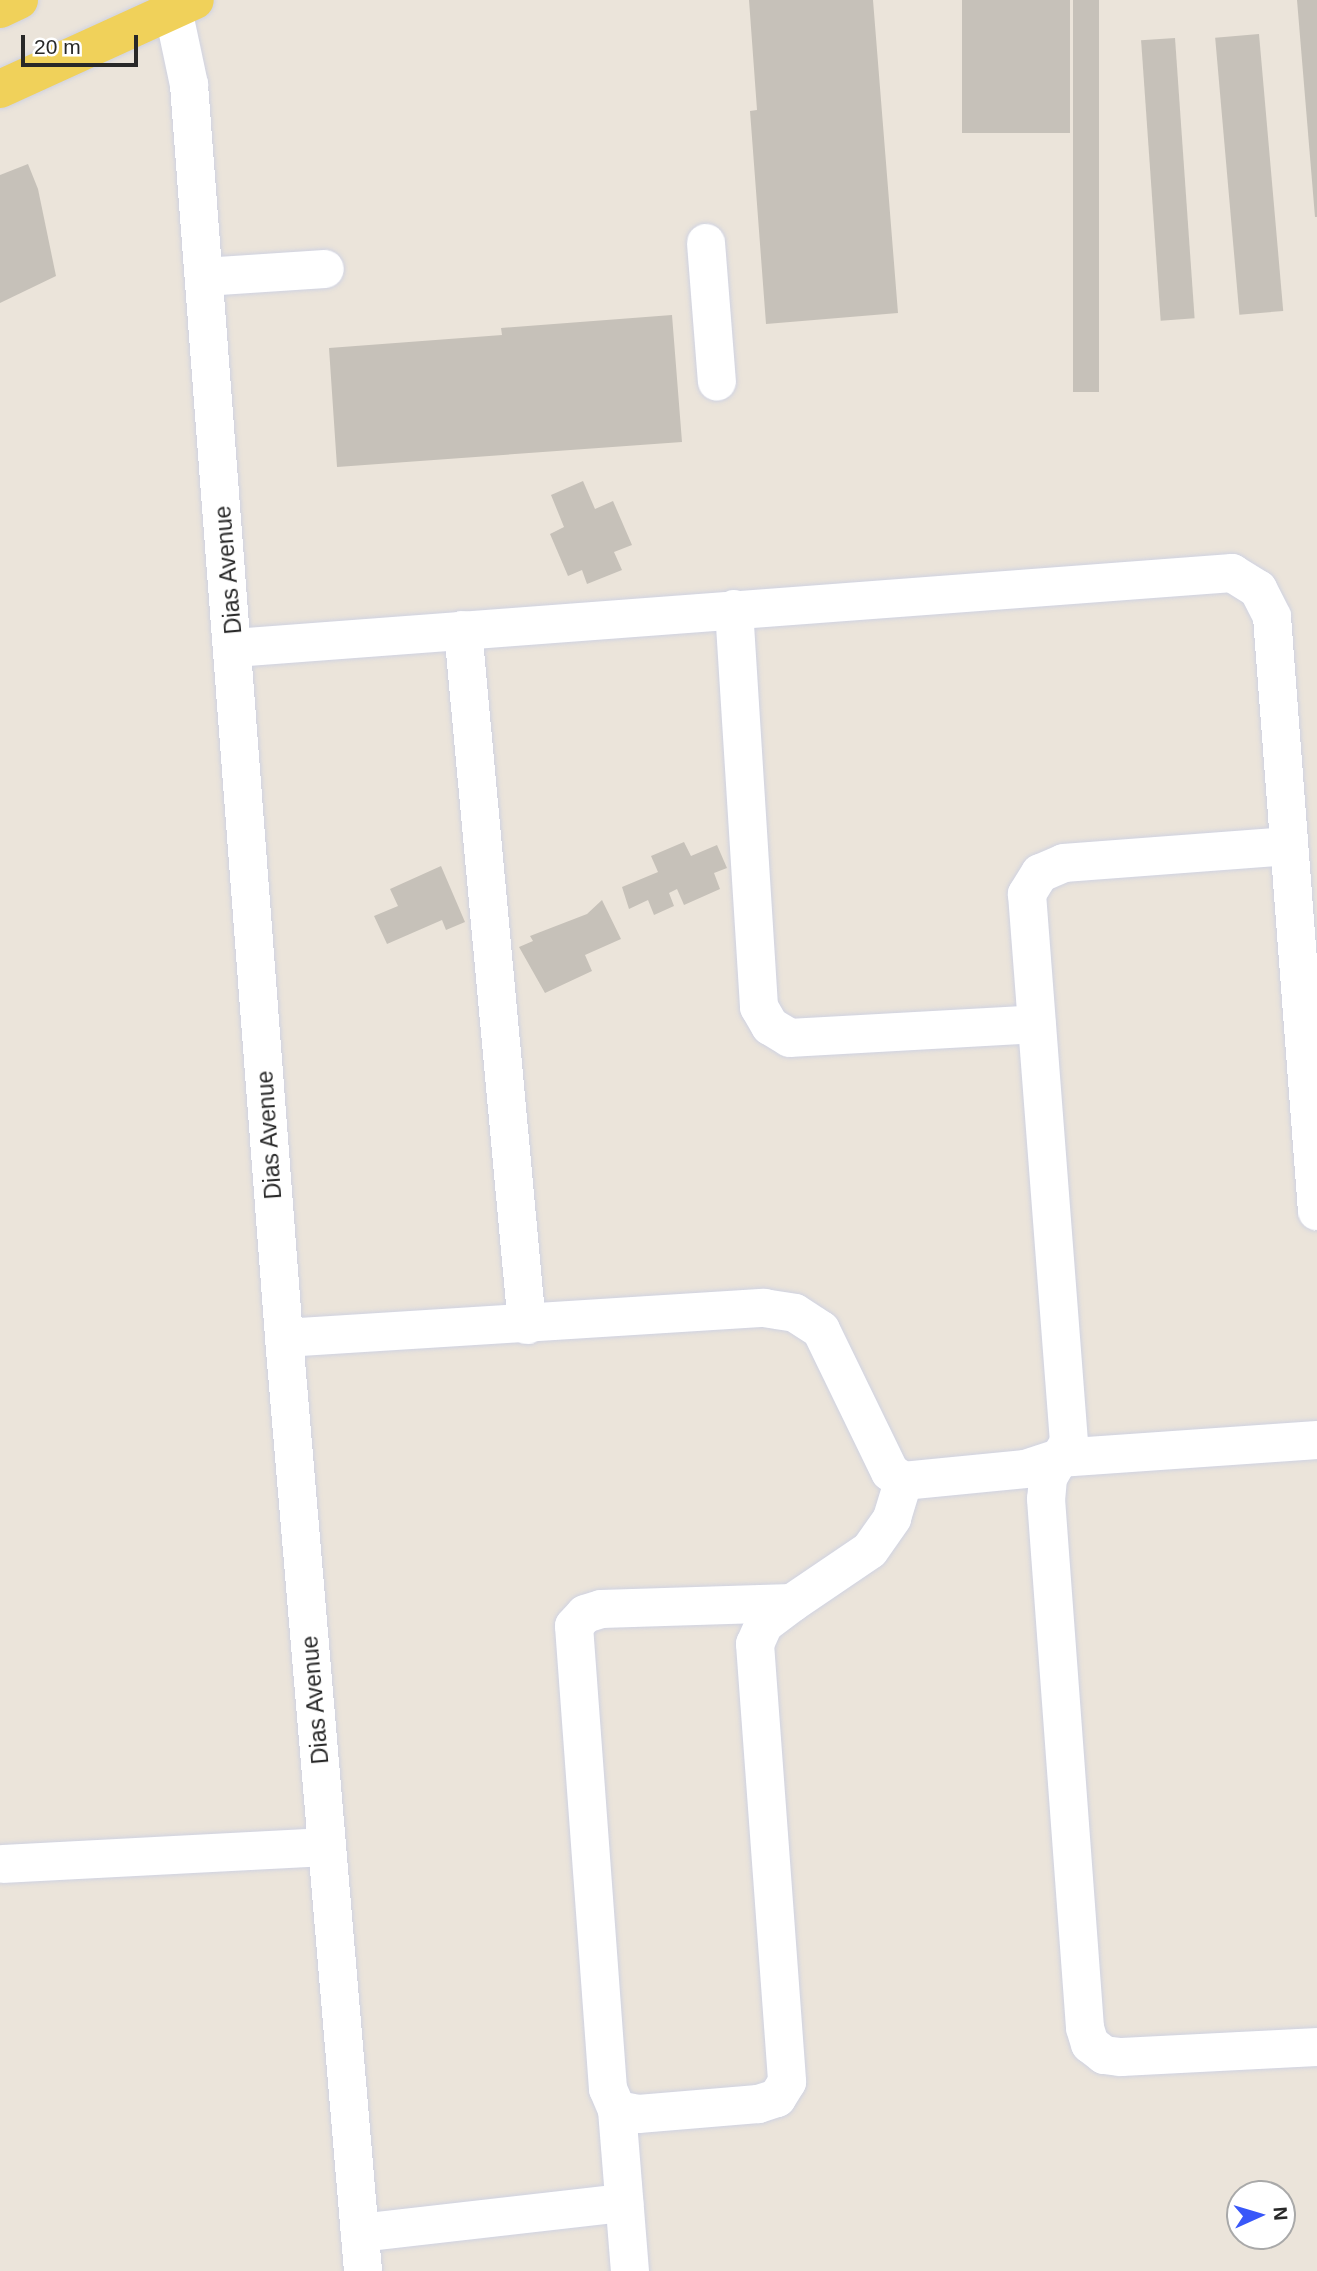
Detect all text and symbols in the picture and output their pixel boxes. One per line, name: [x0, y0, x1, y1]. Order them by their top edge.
scale bar: [24, 21, 142, 65]
text: 20 m: [34, 35, 81, 58]
street label: Dias Avenue: [209, 504, 247, 636]
street label: Dias Avenue: [251, 1069, 287, 1201]
street label: Dias Avenue: [296, 1634, 334, 1766]
north arrow: [1226, 2180, 1296, 2250]
text: N: [1269, 2206, 1291, 2221]

